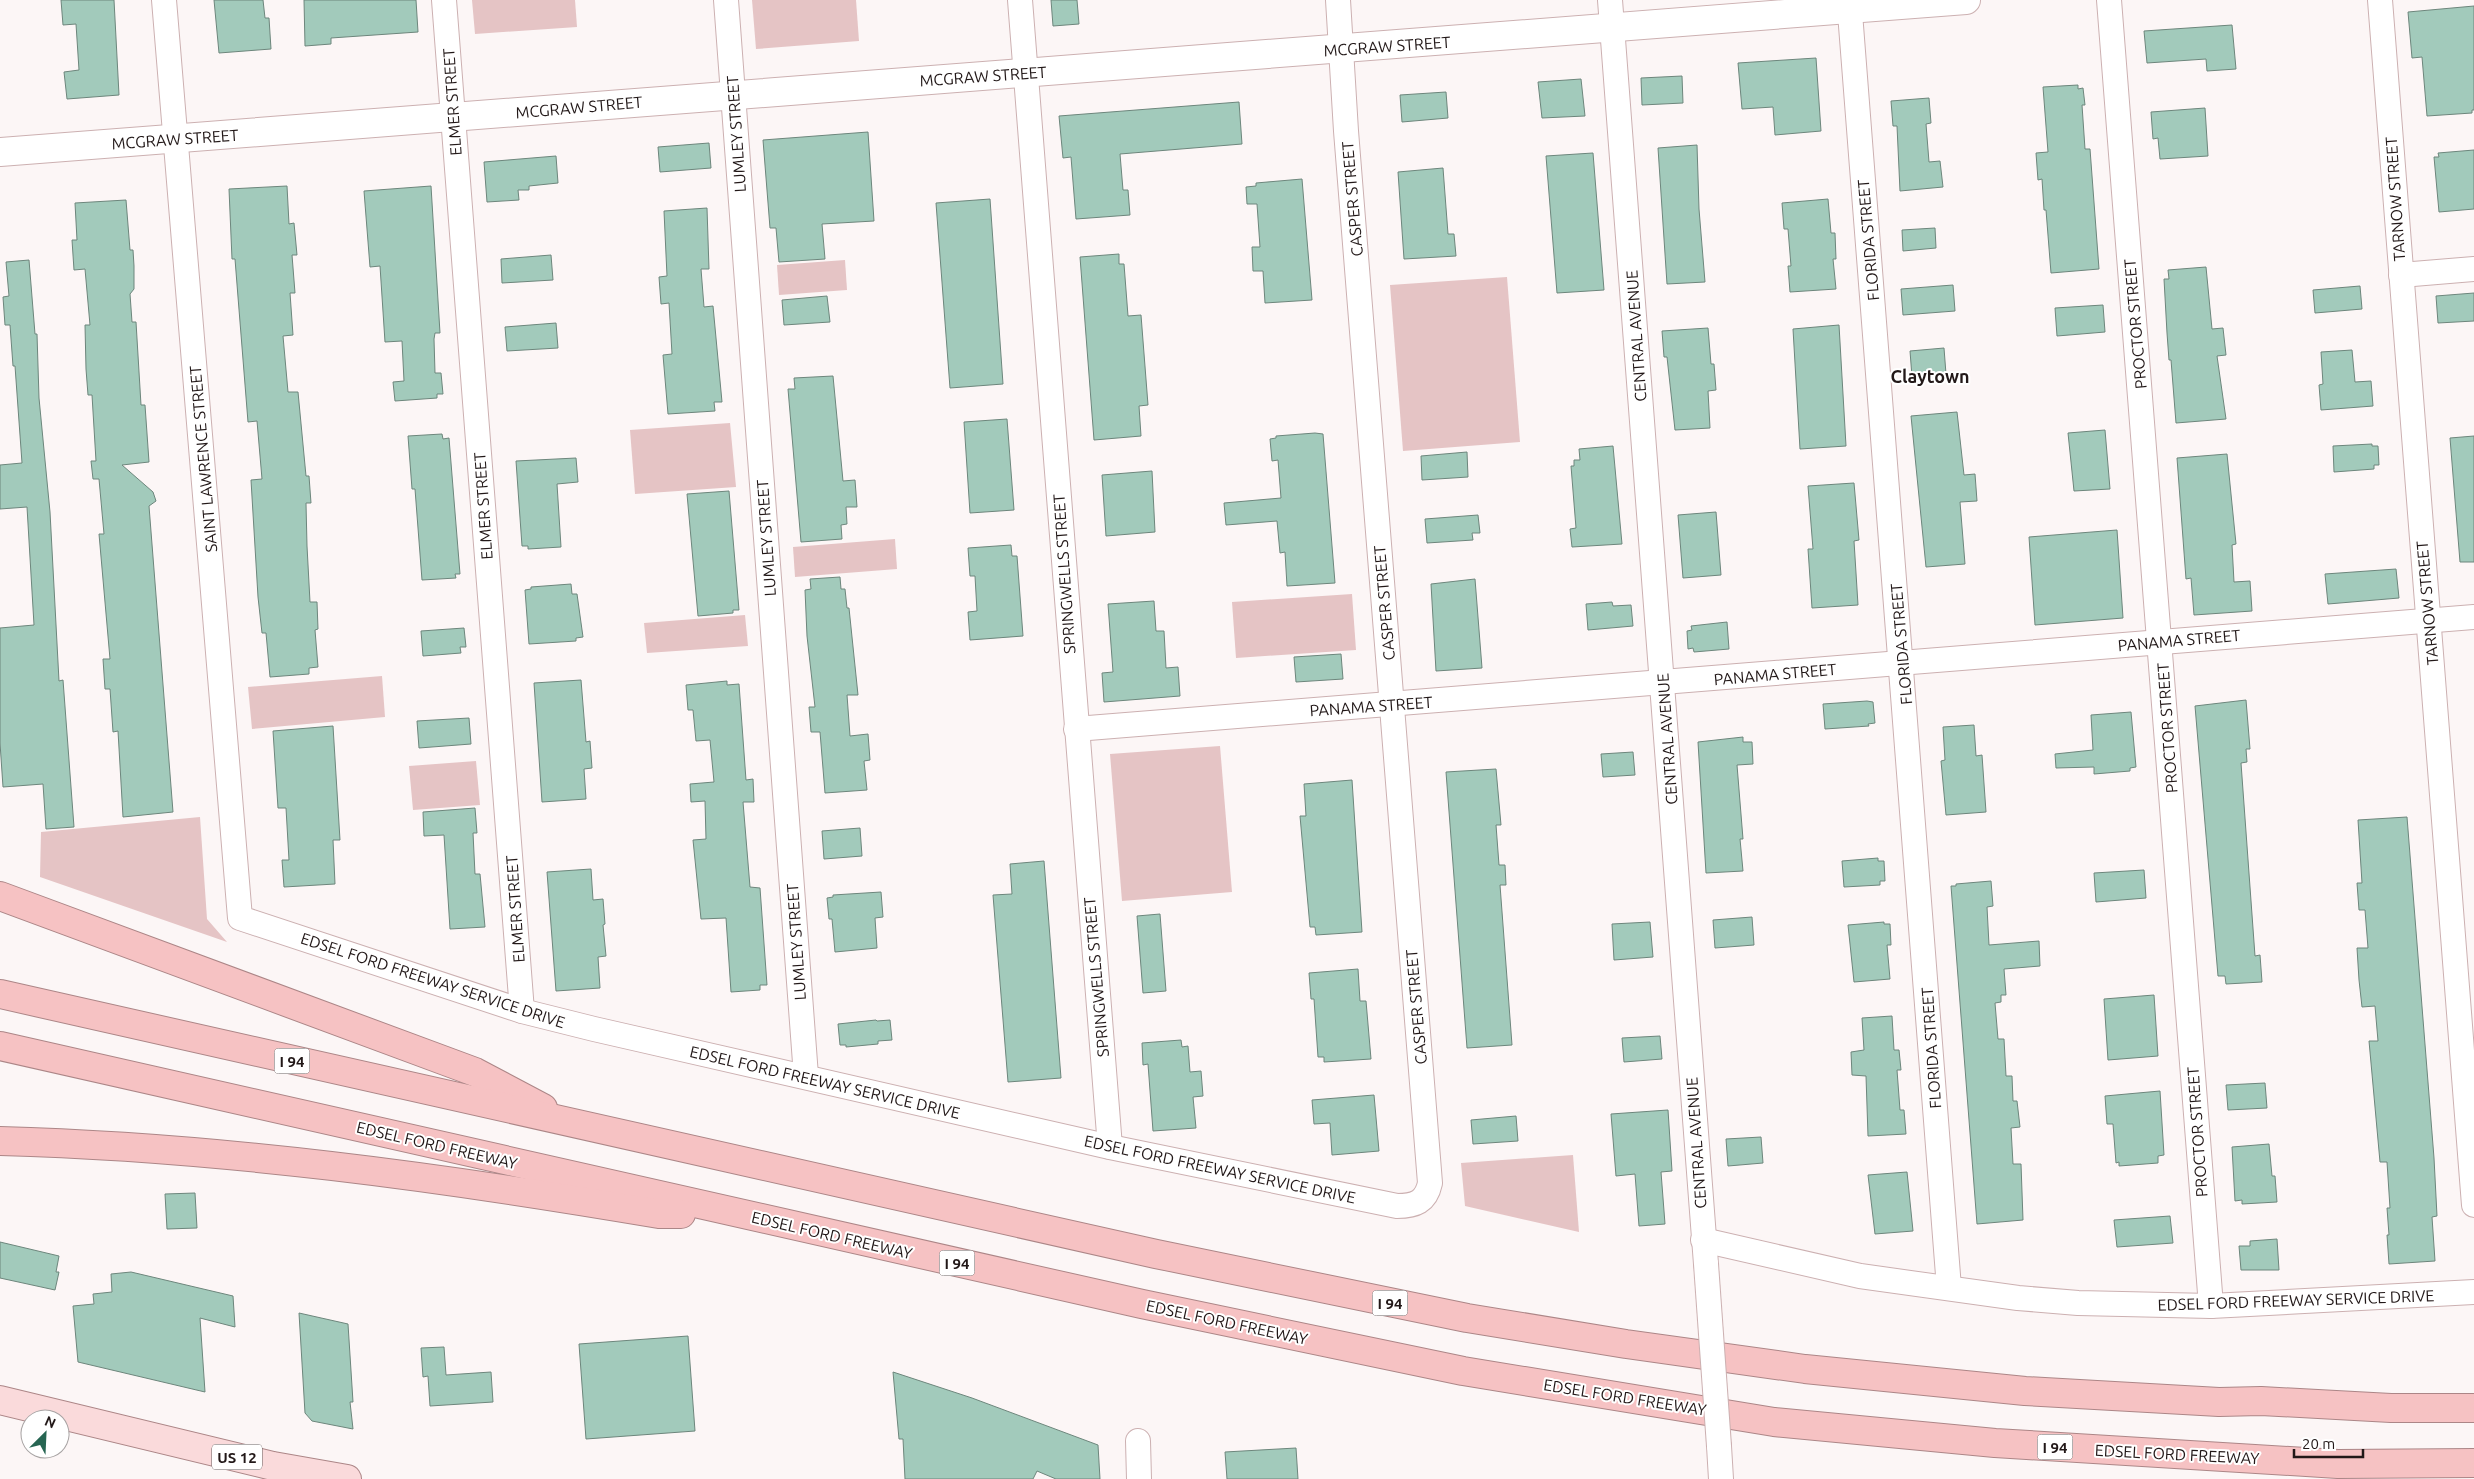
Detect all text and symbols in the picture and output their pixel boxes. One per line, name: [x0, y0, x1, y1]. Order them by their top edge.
street label: MCGRAW STREET: [1323, 33, 1451, 59]
street label: ELMER STREET: [439, 48, 465, 156]
street label: MCGRAW STREET: [919, 63, 1047, 89]
street label: LUMLEY STREET: [723, 75, 749, 193]
street label: MCGRAW STREET: [515, 92, 643, 122]
street label: MCGRAW STREET: [111, 126, 239, 152]
street label: TARNOW STREET: [2382, 136, 2408, 262]
street label: CASPER STREET: [1338, 141, 1366, 257]
street label: FLORIDA STREET: [1854, 178, 1882, 301]
street label: PROCTOR STREET: [2120, 258, 2150, 390]
street label: CENTRAL AVENUE: [1622, 270, 1650, 402]
street label: SAINT LAWRENCE STREET: [186, 365, 220, 553]
district label: Claytown: [1890, 366, 1970, 386]
street label: ELMER STREET: [470, 452, 496, 560]
street label: LUMLEY STREET: [753, 479, 779, 597]
street label: SPRINGWELLS STREET: [1049, 493, 1079, 655]
street label: TARNOW STREET: [2413, 540, 2441, 666]
street label: CASPER STREET: [1370, 545, 1398, 661]
street label: FLORIDA STREET: [1887, 582, 1915, 705]
street label: PANAMA STREET: [2117, 626, 2241, 654]
street label: PANAMA STREET: [1713, 660, 1837, 688]
street label: PROCTOR STREET: [2153, 662, 2181, 794]
street label: CENTRAL AVENUE: [1653, 673, 1681, 805]
street label: PANAMA STREET: [1309, 693, 1433, 719]
street label: ELMER STREET: [502, 855, 528, 963]
street label: LUMLEY STREET: [783, 883, 809, 1001]
street label: SPRINGWELLS STREET: [1080, 896, 1112, 1058]
street label: EDSEL FORD FREEWAY SERVICE DRIVE: [299, 929, 567, 1031]
street label: CASPER STREET: [1402, 949, 1430, 1065]
street label: FLORIDA STREET: [1918, 987, 1944, 1109]
street label: EDSEL FORD FREEWAY SERVICE DRIVE: [688, 1042, 962, 1122]
road number: I 94: [274, 1048, 310, 1074]
street label: PROCTOR STREET: [2183, 1066, 2211, 1198]
street label: CENTRAL AVENUE: [1682, 1077, 1710, 1209]
street label: EDSEL FORD FREEWAY: [355, 1118, 520, 1172]
street label: EDSEL FORD FREEWAY SERVICE DRIVE: [1083, 1131, 1357, 1207]
street label: EDSEL FORD FREEWAY: [750, 1208, 915, 1262]
road number: I 94: [940, 1250, 974, 1276]
street label: EDSEL FORD FREEWAY SERVICE DRIVE: [2157, 1286, 2435, 1314]
road number: I 94: [1372, 1290, 1408, 1316]
street label: EDSEL FORD FREEWAY: [1145, 1296, 1310, 1348]
street label: EDSEL FORD FREEWAY: [1542, 1375, 1708, 1419]
north arrow: [20, 1409, 70, 1459]
text: N: [42, 1413, 58, 1432]
scale bar: [2294, 1426, 2363, 1458]
road number: I 94: [2038, 1434, 2072, 1460]
text: 20 m: [2302, 1435, 2335, 1452]
street label: EDSEL FORD FREEWAY: [2094, 1441, 2260, 1467]
road number: US 12: [212, 1444, 262, 1470]

